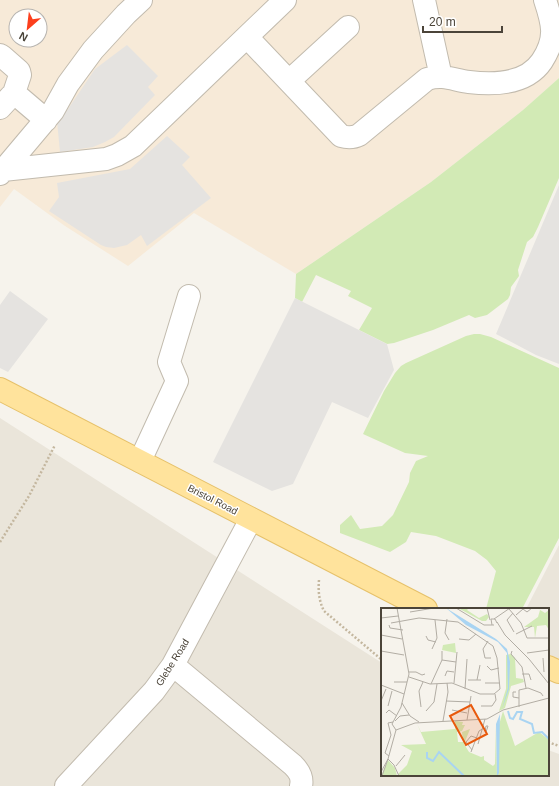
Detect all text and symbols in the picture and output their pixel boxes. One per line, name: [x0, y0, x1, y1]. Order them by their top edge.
north arrow: [8, 8, 48, 48]
scale bar: [423, 8, 502, 34]
text: 20 m: [429, 15, 456, 29]
text: N: [17, 30, 30, 44]
street label: Bristol Road: [186, 482, 240, 517]
inset map: [381, 608, 549, 776]
street label: Glebe Road: [154, 637, 191, 688]

